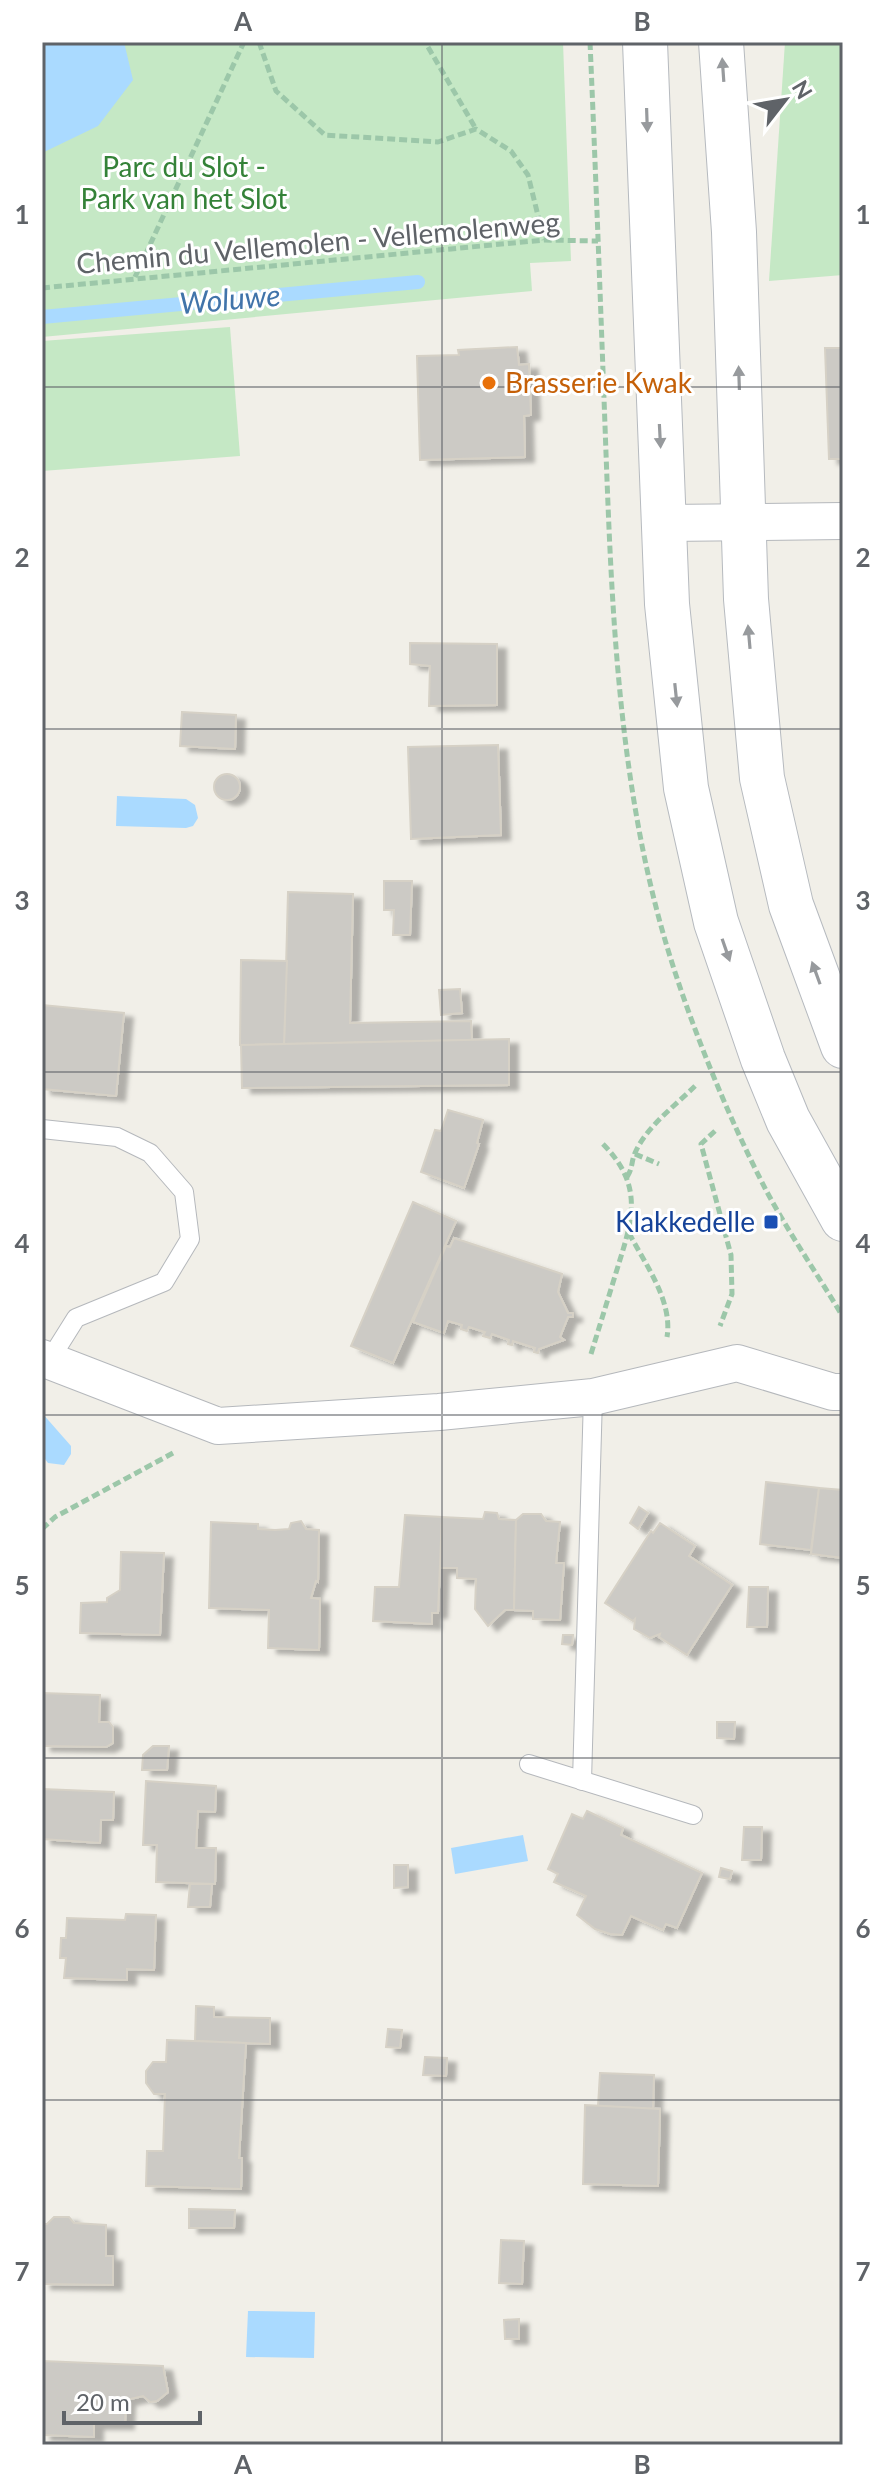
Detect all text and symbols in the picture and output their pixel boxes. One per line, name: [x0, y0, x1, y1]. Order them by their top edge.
text: A: [233, 5, 253, 37]
text: B: [633, 5, 651, 37]
one-way arrow: [716, 57, 729, 82]
north arrow: [745, 60, 825, 140]
text: N: [787, 75, 819, 104]
one-way arrow: [641, 108, 654, 133]
park label: Parc du Slot - Park van het Slot: [81, 149, 287, 215]
text: 1: [14, 198, 30, 230]
text: 1: [855, 198, 871, 230]
street label: Chemin du Vellemolen - Vellemolenweg: [75, 204, 561, 280]
water label: Woluwe: [178, 276, 282, 320]
place label: Brasserie Kwak: [505, 365, 693, 399]
one-way arrow: [732, 365, 745, 390]
marker: Brasserie Kwak: [480, 374, 498, 392]
one-way arrow: [654, 424, 667, 449]
text: 2: [14, 541, 30, 573]
text: 2: [855, 541, 871, 573]
one-way arrow: [742, 624, 755, 649]
one-way arrow: [670, 683, 683, 708]
text: 3: [14, 884, 30, 916]
text: 3: [855, 884, 871, 916]
one-way arrow: [720, 938, 732, 962]
one-way arrow: [809, 961, 821, 985]
place label: Klakkedelle: [615, 1204, 755, 1238]
marker: Klakkedelle: [762, 1213, 780, 1231]
text: 4: [14, 1227, 30, 1259]
text: 4: [855, 1227, 871, 1259]
text: 5: [14, 1569, 30, 1601]
text: 5: [855, 1569, 871, 1601]
text: 6: [14, 1912, 30, 1944]
text: 6: [855, 1912, 871, 1944]
text: 7: [14, 2255, 30, 2287]
text: 7: [855, 2255, 871, 2287]
scale bar: [64, 2375, 200, 2425]
text: 20 m: [76, 2387, 130, 2416]
text: A: [233, 2448, 253, 2480]
text: B: [633, 2448, 651, 2480]

